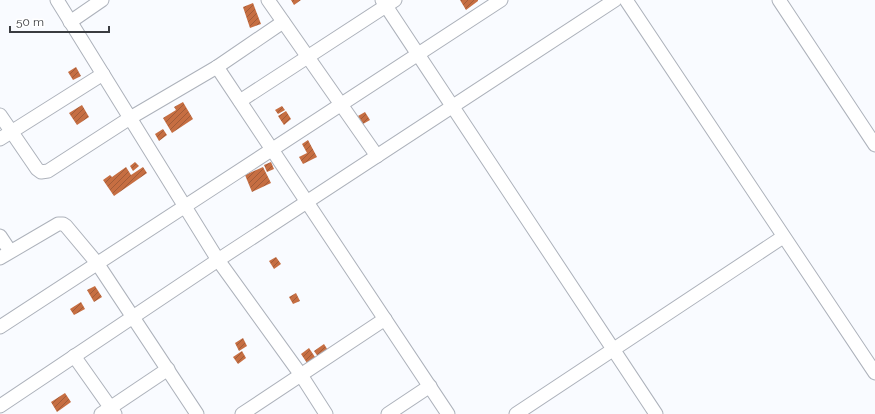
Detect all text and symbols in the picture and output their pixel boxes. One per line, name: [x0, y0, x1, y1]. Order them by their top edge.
scale bar: [10, 8, 109, 34]
text: 50 m: [16, 15, 44, 29]

